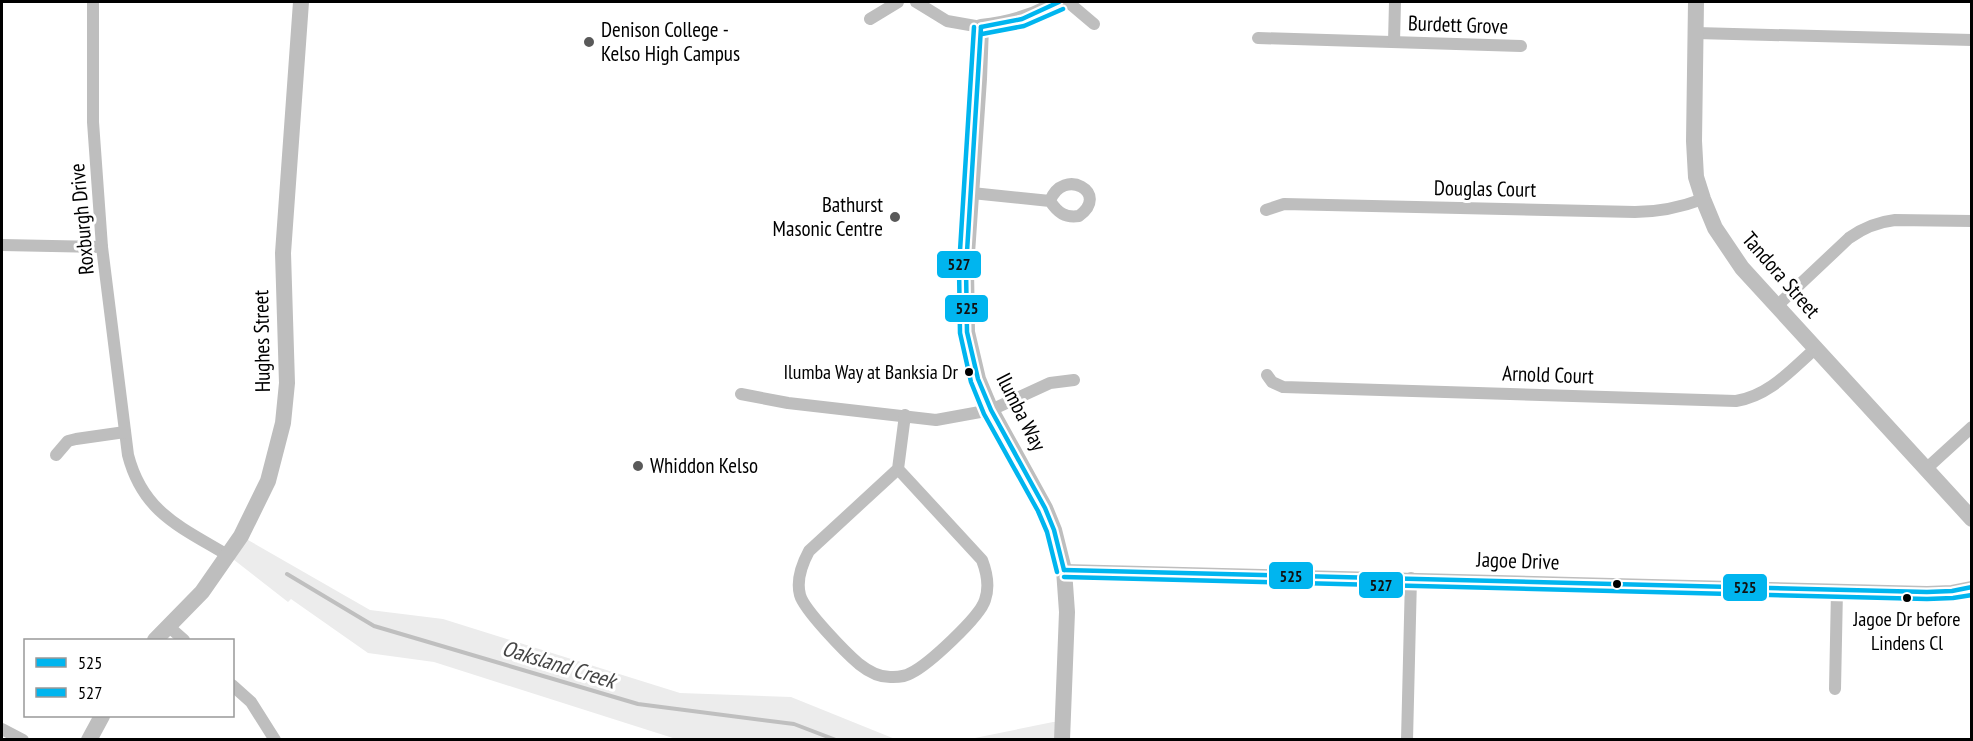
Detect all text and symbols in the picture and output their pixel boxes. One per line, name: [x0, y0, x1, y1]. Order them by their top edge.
street label: Burdett Grove: [1407, 9, 1509, 40]
place label: Denison College - Kelso High Campus: [601, 16, 740, 67]
marker: Denison College - Kelso High Campus: [582, 35, 596, 49]
street label: Roxburgh Drive: [63, 162, 100, 276]
street label: Douglas Court: [1434, 174, 1537, 203]
place label: Bathurst Masonic Centre: [773, 191, 883, 242]
marker: Bathurst Masonic Centre: [888, 210, 902, 224]
street label: Tandora Street: [1737, 226, 1826, 323]
line badge: 527: [936, 250, 982, 279]
text: 527: [948, 254, 970, 274]
street label: Hughes Street: [247, 289, 276, 392]
line badge: 525: [944, 294, 989, 323]
text: 525: [956, 298, 978, 318]
place label: Ilumba Way at Banksia Dr: [783, 359, 959, 385]
street label: Arnold Court: [1502, 359, 1595, 390]
marker: Ilumba Way at Banksia Dr: [963, 366, 975, 378]
street label: Ilumba Way: [990, 368, 1053, 455]
place label: Whiddon Kelso: [650, 452, 758, 479]
marker: Whiddon Kelso: [631, 459, 645, 473]
street label: Jagoe Drive: [1475, 546, 1560, 575]
line badge: 525: [1268, 561, 1314, 590]
text: 525: [1280, 566, 1302, 586]
line badge: 527: [1358, 571, 1404, 599]
line badge: 525: [1722, 573, 1768, 602]
text: 527: [1370, 575, 1392, 595]
text: 525: [1734, 577, 1756, 597]
unlabelled marker: [1611, 578, 1623, 590]
marker: Jagoe Dr before Lindens Cl: [1901, 592, 1913, 604]
place label: Jagoe Dr before Lindens Cl: [1852, 606, 1961, 656]
water label: Oaksland Creek: [499, 634, 621, 695]
legend: [24, 639, 234, 717]
text: 525: [78, 651, 102, 674]
text: 527: [78, 681, 102, 704]

